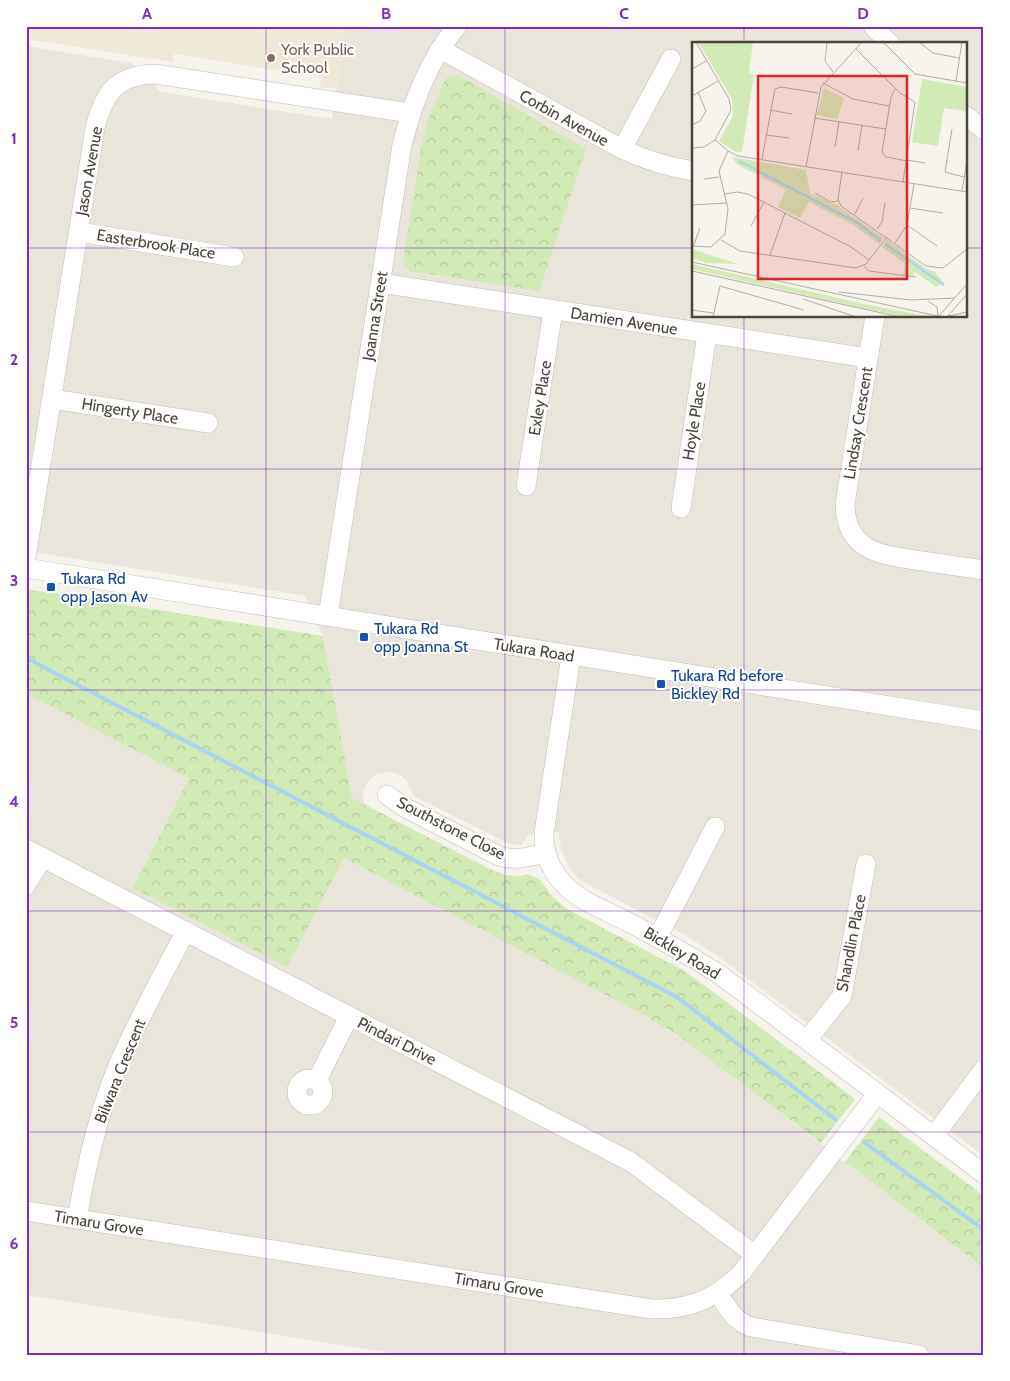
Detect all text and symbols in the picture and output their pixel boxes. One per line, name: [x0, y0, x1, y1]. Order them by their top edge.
text: A: [142, 4, 152, 23]
text: B: [381, 4, 391, 23]
text: C: [619, 4, 629, 23]
text: D: [857, 4, 869, 23]
place label: York Public School: [280, 40, 354, 77]
inset map: [692, 42, 968, 318]
marker: York Public School: [265, 52, 277, 64]
street label: Corbin Avenue: [516, 86, 612, 150]
street label: Jason Avenue: [72, 125, 106, 218]
text: 1: [11, 129, 17, 148]
street label: Easterbrook Place: [95, 225, 217, 263]
street label: Joanna Street: [358, 269, 392, 363]
street label: Damien Avenue: [569, 303, 679, 339]
text: 2: [10, 350, 18, 369]
street label: Exley Place: [525, 359, 555, 437]
street label: Lindsay Crescent: [840, 365, 876, 481]
street label: Hoyle Place: [678, 380, 710, 462]
street label: Hingerty Place: [80, 394, 180, 428]
place label: Tukara Rd opp Jason Av: [61, 569, 148, 606]
text: 3: [10, 571, 18, 590]
marker: Tukara Rd opp Jason Av: [45, 581, 57, 593]
place label: Tukara Rd opp Joanna St: [374, 619, 469, 656]
marker: Tukara Rd opp Joanna St: [358, 631, 370, 643]
street label: Tukara Road: [492, 634, 576, 666]
place label: Tukara Rd before Bickley Rd: [671, 666, 783, 703]
marker: Tukara Rd before Bickley Rd: [655, 678, 667, 690]
text: 4: [9, 792, 19, 811]
street label: Southstone Close: [394, 792, 508, 864]
street label: Shandlin Place: [832, 893, 870, 993]
street label: Bickley Road: [640, 923, 724, 983]
text: 5: [10, 1013, 18, 1032]
street label: Pindari Drive: [354, 1013, 440, 1069]
street label: Bilwara Crescent: [90, 1015, 150, 1126]
street label: Timaru Grove: [53, 1207, 145, 1239]
text: 6: [10, 1234, 19, 1253]
street label: Timaru Grove: [453, 1269, 545, 1301]

